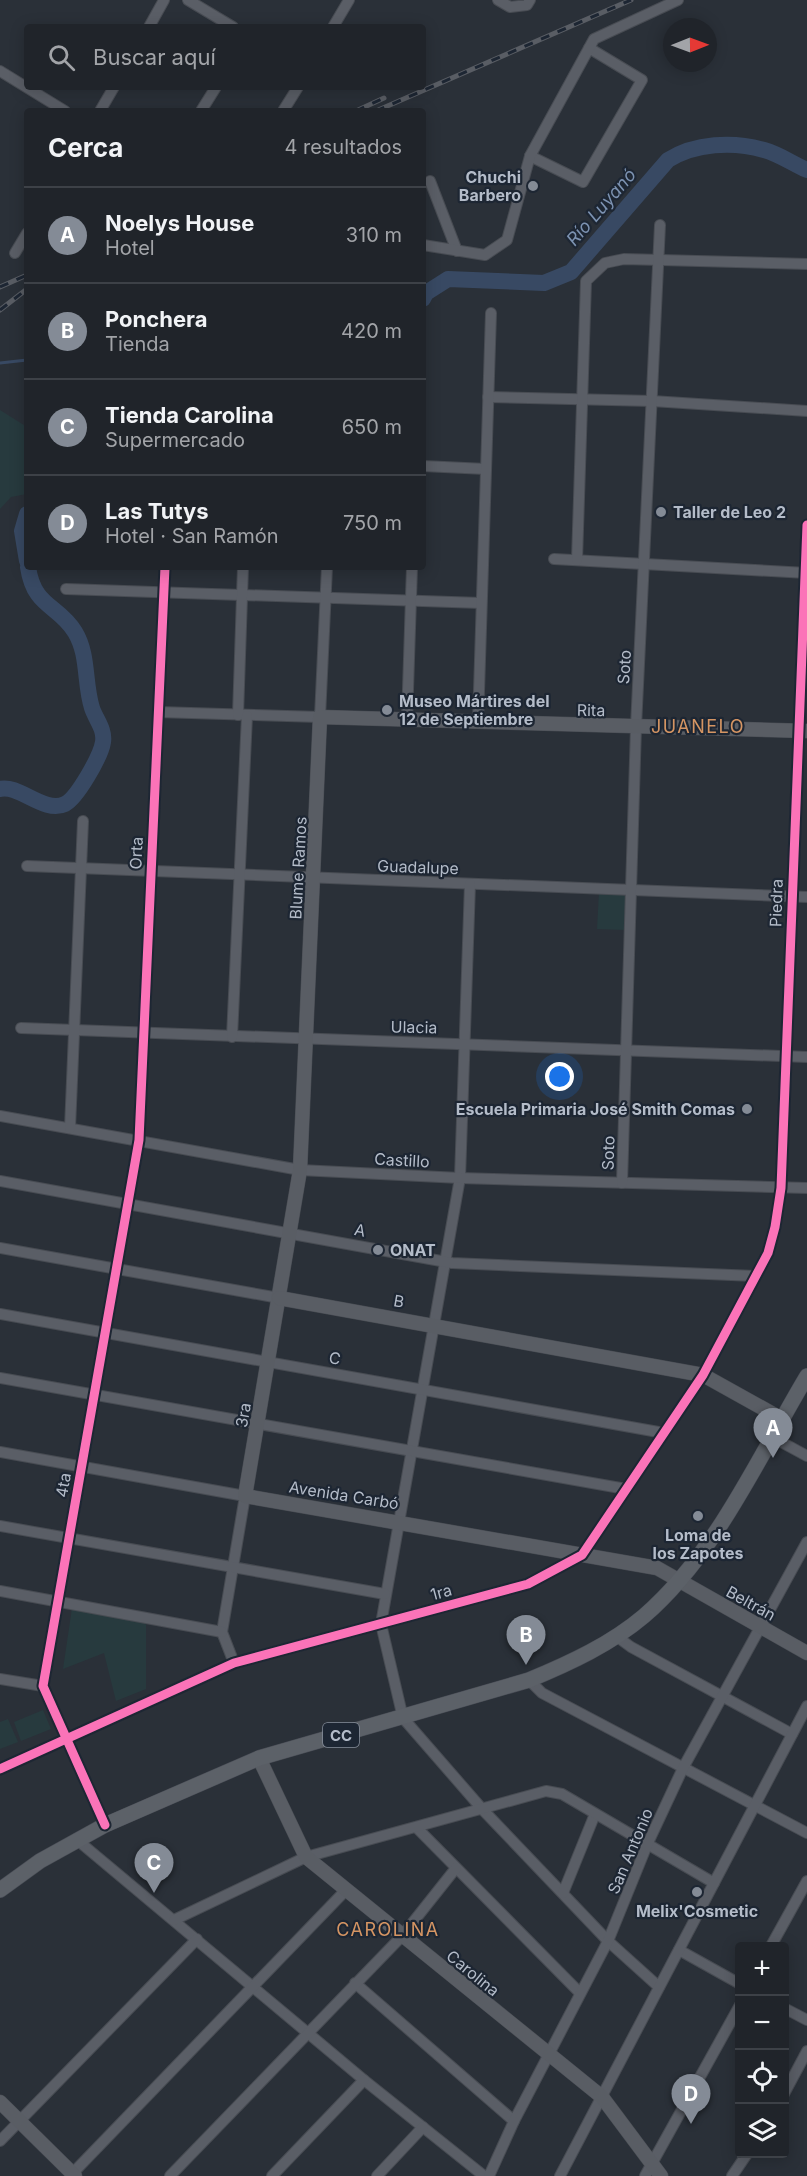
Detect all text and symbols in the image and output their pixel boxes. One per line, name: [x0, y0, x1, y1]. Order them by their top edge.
north arrow: [663, 18, 717, 72]
search box: [24, 24, 426, 90]
icon: search: [45, 41, 78, 74]
text: Buscar aquí: [93, 44, 216, 70]
text: Cerca: [48, 132, 123, 163]
text: 4 resultados: [284, 135, 402, 159]
water label: Río Luyanó: [562, 164, 640, 250]
place label: Chuchi Barbero: [459, 167, 521, 205]
marker: Chuchi Barbero: [526, 179, 540, 193]
text: Noelys House: [105, 210, 254, 236]
text: A: [60, 223, 75, 247]
text: 310 m: [346, 223, 402, 247]
text: Hotel: [105, 236, 155, 260]
text: Ponchera: [105, 306, 207, 332]
text: B: [61, 319, 74, 343]
text: 420 m: [341, 319, 402, 343]
text: Tienda: [105, 332, 170, 356]
text: Tienda Carolina: [105, 402, 274, 428]
text: C: [60, 415, 75, 439]
text: 650 m: [342, 415, 402, 439]
text: Supermercado: [105, 428, 245, 452]
text: Las Tutys: [105, 498, 209, 524]
place label: Taller de Leo 2: [673, 502, 786, 522]
marker: Taller de Leo 2: [654, 505, 668, 519]
text: D: [60, 511, 75, 535]
text: 750 m: [343, 511, 402, 535]
text: Hotel · San Ramón: [105, 524, 279, 548]
street label: Soto: [613, 649, 635, 685]
place label: Museo Mártires del 12 de Septiembre: [399, 691, 550, 729]
street label: Rita: [577, 700, 605, 720]
marker: Museo Mártires del 12 de Septiembre: [380, 703, 394, 717]
district label: JUANELO: [651, 716, 745, 737]
street label: Blume Ramos: [285, 816, 311, 920]
street label: Orta: [125, 836, 147, 870]
street label: Guadalupe: [377, 856, 459, 878]
street label: Piedra: [765, 879, 787, 927]
street label: Ulacia: [390, 1017, 438, 1037]
your location: [545, 1062, 574, 1091]
place label: Escuela Primaria José Smith Comas: [456, 1099, 735, 1119]
marker: Escuela Primaria José Smith Comas: [740, 1102, 754, 1116]
street label: Soto: [597, 1135, 619, 1171]
street label: Castillo: [374, 1149, 430, 1171]
street label: A: [353, 1219, 367, 1241]
place label: ONAT: [390, 1240, 436, 1260]
marker: ONAT: [371, 1243, 385, 1257]
street label: B: [392, 1290, 406, 1312]
street label: C: [327, 1347, 343, 1369]
street label: 3ra: [231, 1401, 255, 1429]
pin: A: [754, 1408, 792, 1458]
street label: 4ta: [51, 1471, 75, 1499]
street label: Avenida Carbó: [288, 1476, 400, 1514]
marker: Loma de los Zapotes: [691, 1509, 705, 1523]
place label: Loma de los Zapotes: [653, 1525, 743, 1563]
street label: 1ra: [428, 1580, 454, 1604]
street label: Beltrán: [723, 1581, 779, 1625]
pin: B: [506, 1616, 546, 1665]
road number: CC: [323, 1723, 359, 1747]
street label: San Antonio: [603, 1805, 657, 1897]
pin: C: [134, 1844, 174, 1893]
marker: Melix'Cosmetic: [690, 1885, 704, 1899]
place label: Melix'Cosmetic: [636, 1901, 758, 1921]
district label: CAROLINA: [336, 1919, 440, 1940]
map controls: [735, 1942, 789, 2158]
button: +: [735, 1942, 789, 1996]
street label: Carolina: [443, 1946, 503, 2000]
button: −: [735, 1996, 789, 2050]
button: locate: [735, 2050, 789, 2104]
pin: D: [672, 2074, 710, 2124]
button: layers: [735, 2104, 789, 2158]

